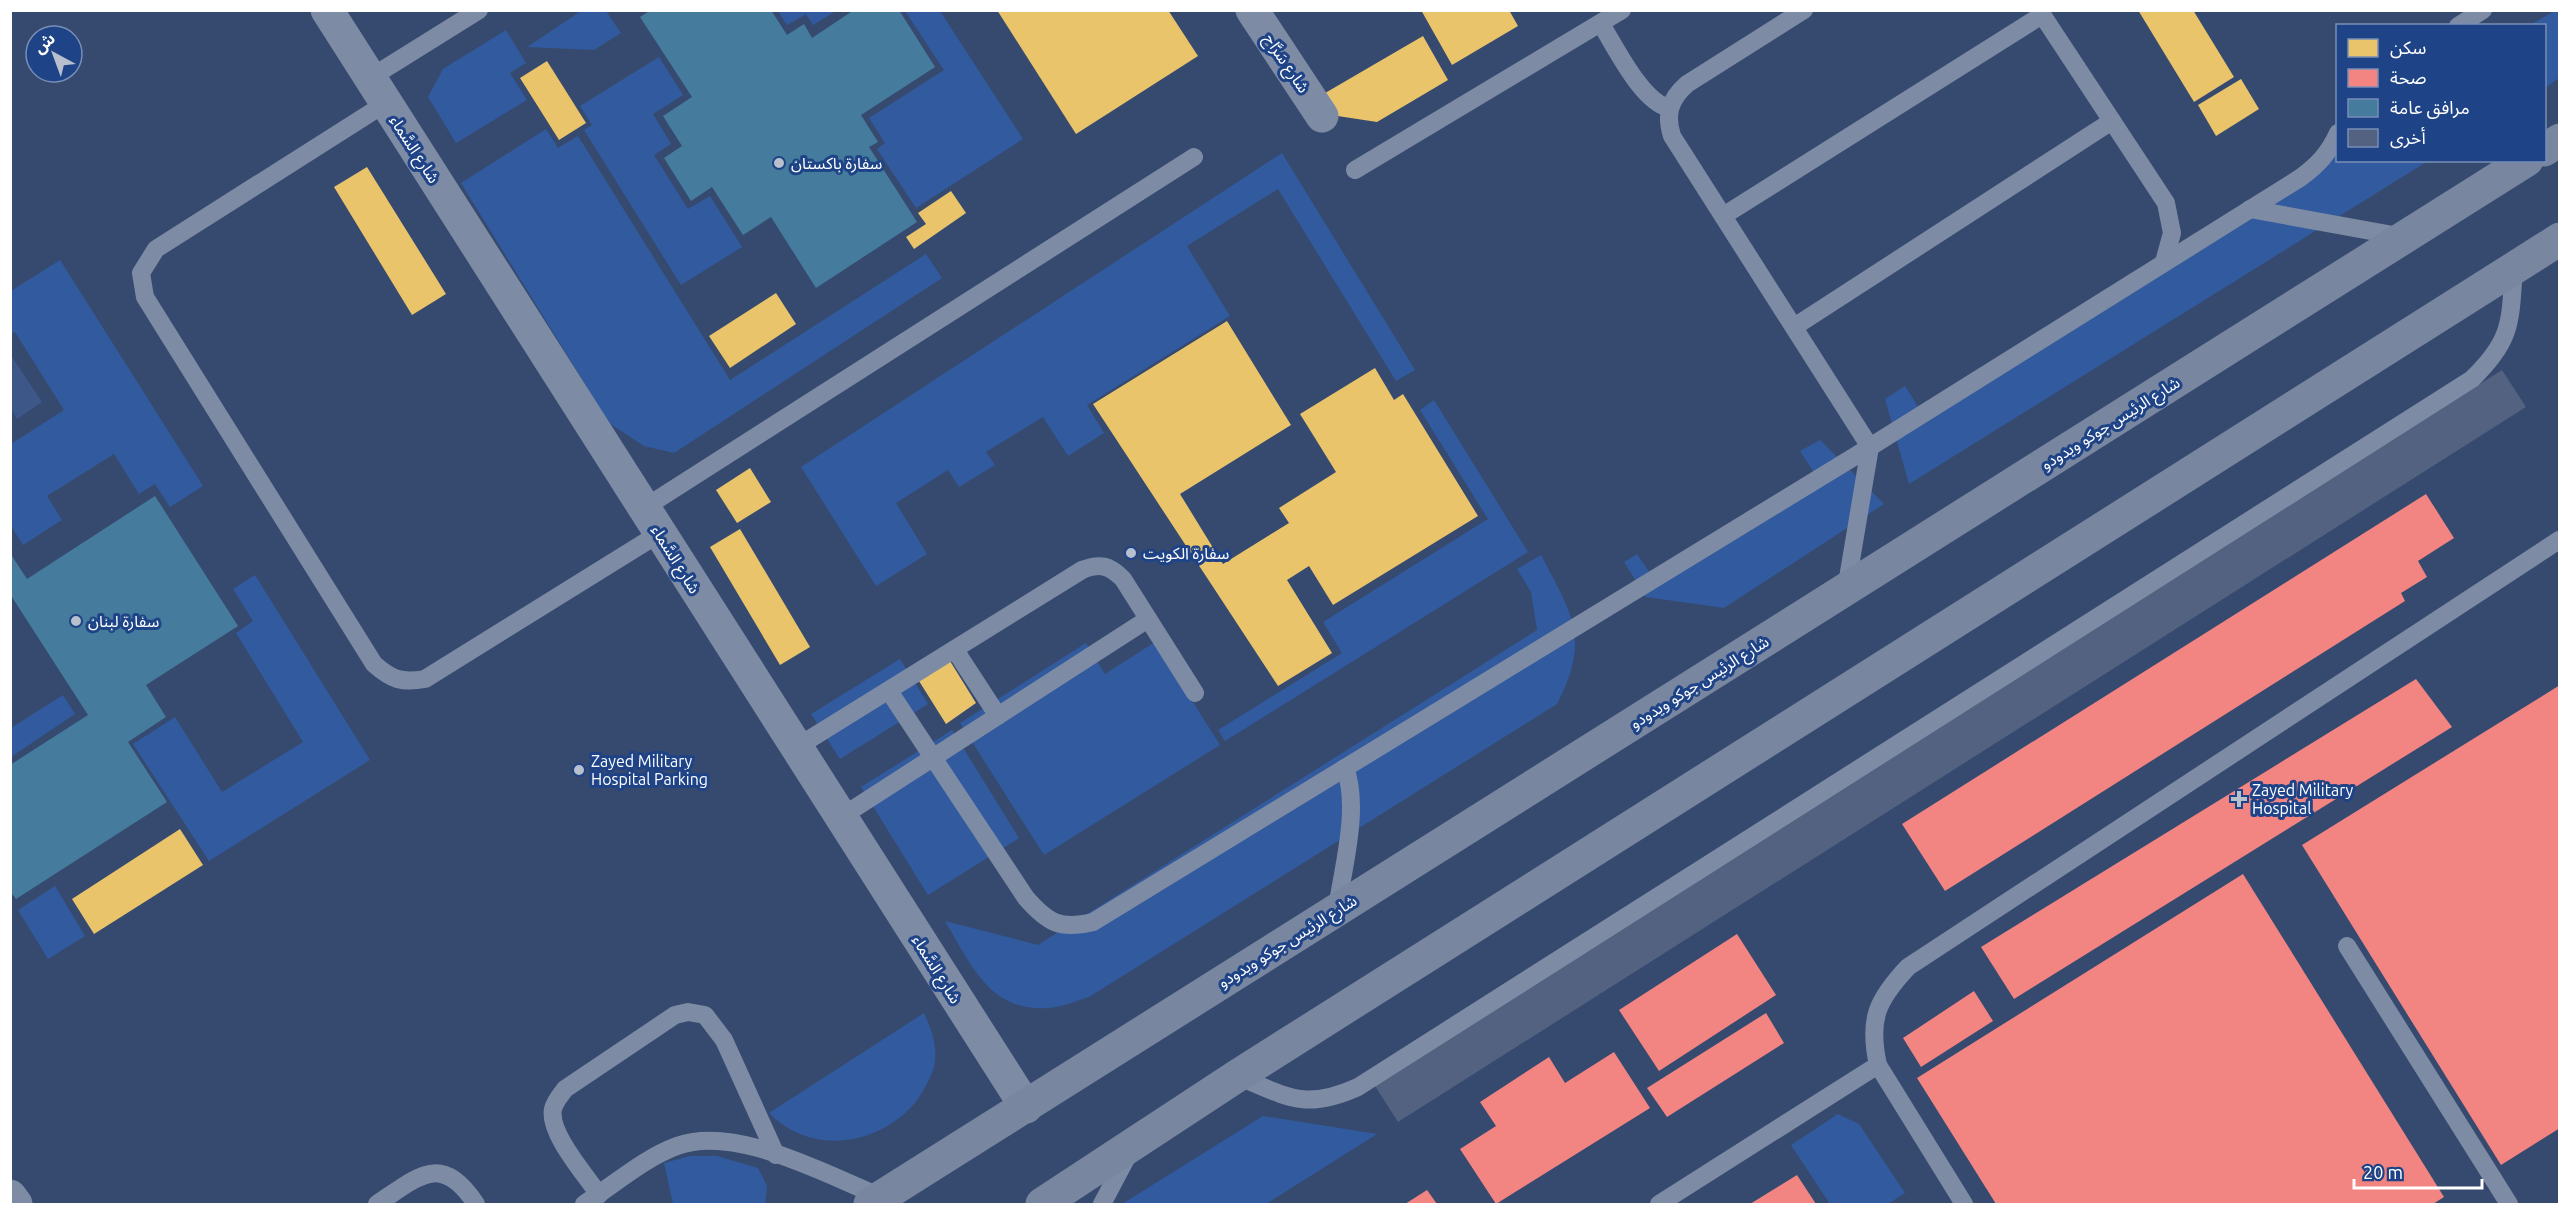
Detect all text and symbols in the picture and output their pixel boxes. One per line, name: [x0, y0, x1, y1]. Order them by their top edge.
north arrow: [24, 24, 84, 84]
legend: [2336, 24, 2546, 162]
text: ش: [30, 29, 59, 57]
street label: شارع سَرَّاح: [1257, 30, 1313, 98]
text: سكن: [2390, 37, 2426, 59]
text: صحة: [2390, 67, 2426, 87]
text: مرافق عامة: [2390, 97, 2470, 119]
street label: شارع السَّماء: [383, 112, 443, 188]
text: أخرى: [2390, 127, 2426, 149]
place label: سفارة باكستان: [791, 154, 882, 173]
marker: سفارة باكستان: [772, 156, 786, 170]
street label: شارع الرئيس جوكو ويدودو: [2037, 373, 2185, 476]
street label: شارع السَّماء: [645, 522, 704, 598]
place label: سفارة الكويت: [1143, 544, 1229, 563]
marker: سفارة الكويت: [1124, 546, 1138, 560]
place label: سفارة لبنان: [88, 612, 159, 631]
marker: سفارة لبنان: [69, 614, 83, 628]
street label: شارع الرئيس جوكو ويدودو: [1626, 632, 1774, 735]
place label: Zayed Military Hospital Parking: [591, 752, 708, 788]
marker: Zayed Military Hospital Parking: [572, 763, 586, 777]
place label: Zayed Military Hospital: [2252, 781, 2354, 817]
marker: Zayed Military Hospital: [2230, 790, 2248, 808]
street label: شارع الرئيس جوكو ويدودو: [1214, 891, 1362, 994]
street label: شارع السَّماء: [906, 932, 965, 1008]
scale bar: [2354, 1152, 2482, 1190]
text: 20 m: [2363, 1162, 2403, 1182]

